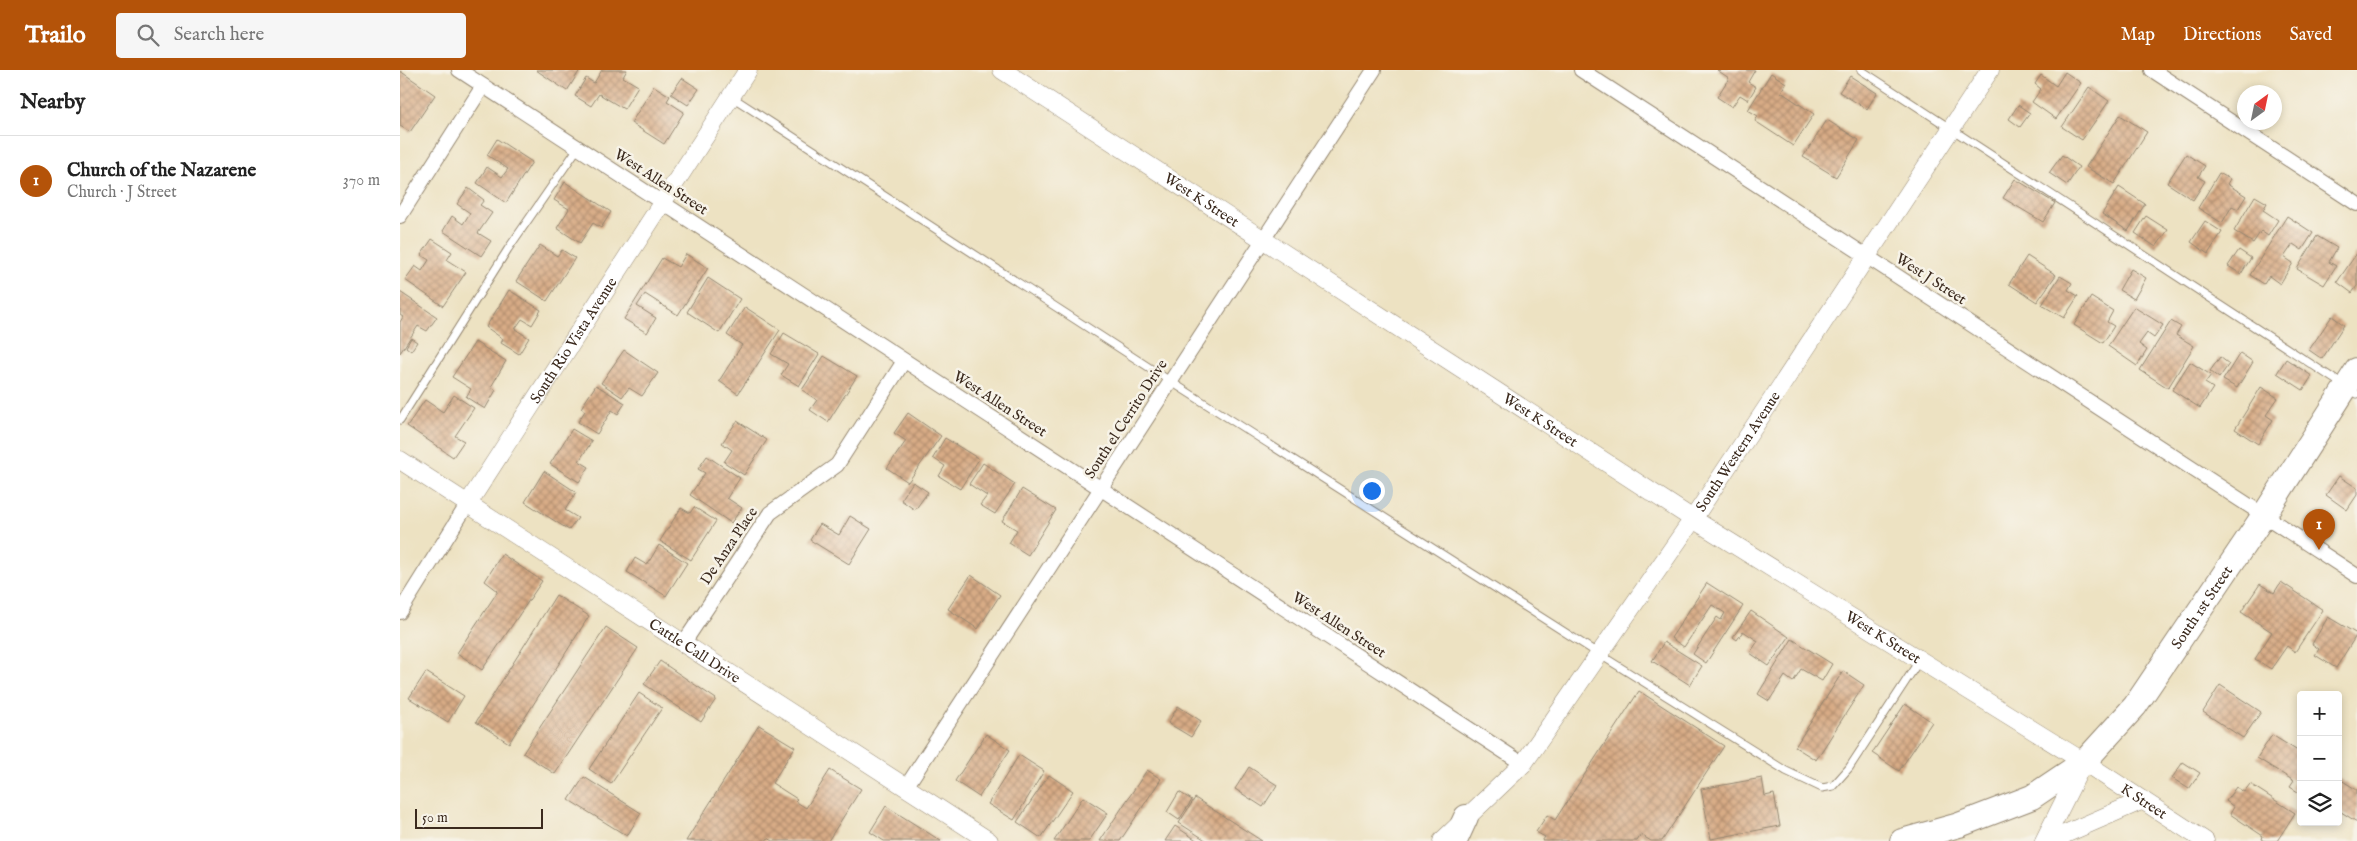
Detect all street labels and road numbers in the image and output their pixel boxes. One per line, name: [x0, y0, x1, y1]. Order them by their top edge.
street label: West Allen Street: [611, 145, 711, 219]
street label: West K Street: [1160, 168, 1243, 231]
street label: West J Street: [1892, 249, 1970, 309]
street label: South Rio Vista Avenue: [526, 274, 621, 407]
street label: South el Cerrito Drive: [1080, 356, 1172, 482]
street label: West Allen Street: [950, 367, 1050, 441]
street label: South Western Avenue: [1691, 388, 1784, 515]
street label: West K Street: [1499, 389, 1581, 451]
street label: De Anza Place: [696, 503, 762, 588]
street label: South 1st Street: [2167, 562, 2237, 653]
street label: West Allen Street: [1289, 588, 1389, 662]
street label: West K Street: [1842, 607, 1925, 668]
street label: Cattle Call Drive: [645, 614, 744, 687]
street label: K Street: [2117, 779, 2171, 823]

